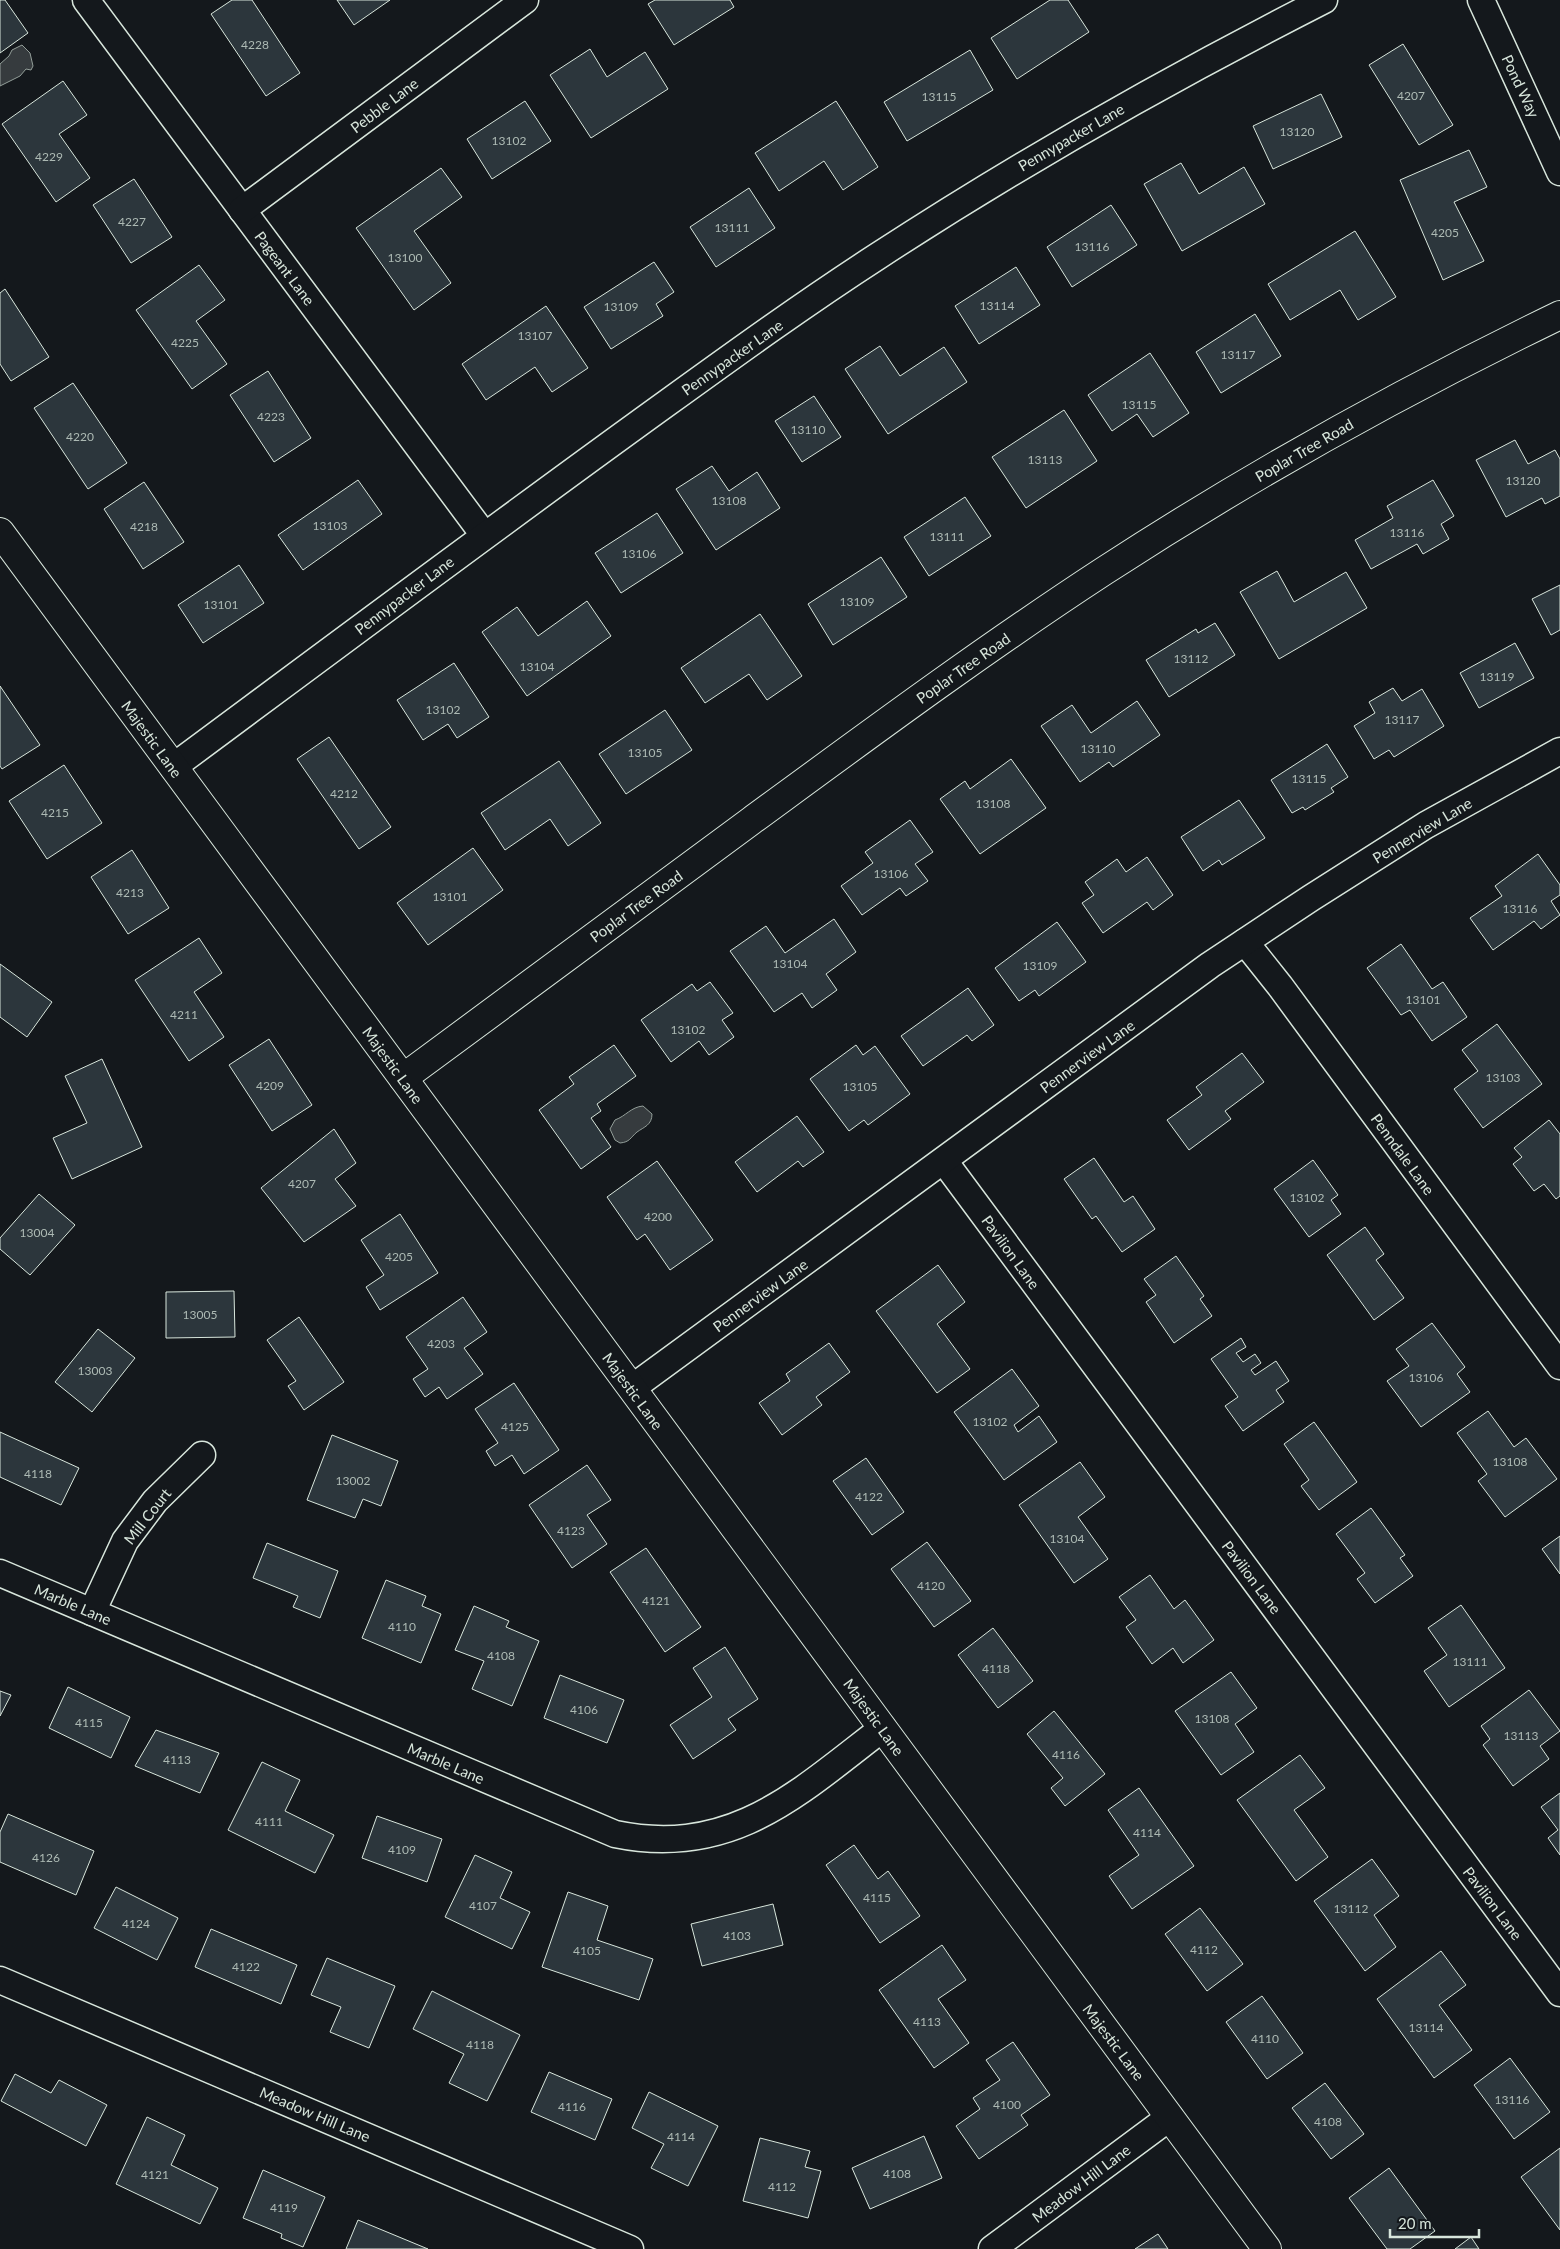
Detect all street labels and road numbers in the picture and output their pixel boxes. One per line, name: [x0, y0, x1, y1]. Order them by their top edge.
street label: Pond Way: [1499, 52, 1543, 121]
street label: Pebble Lane: [347, 74, 421, 136]
street label: Pennypacker Lane: [1015, 99, 1127, 175]
street label: Pageant Lane: [251, 227, 319, 309]
street label: Pennypacker Lane: [678, 315, 786, 399]
street label: Poplar Tree Road: [1252, 415, 1356, 485]
street label: Pennypacker Lane: [351, 552, 457, 638]
street label: Poplar Tree Road: [913, 629, 1013, 707]
street label: Majestic Lane: [118, 697, 186, 781]
street label: Pennerview Lane: [1369, 793, 1475, 867]
street label: Poplar Tree Road: [586, 866, 686, 946]
street label: Pennerview Lane: [1036, 1016, 1138, 1096]
street label: Majestic Lane: [359, 1023, 427, 1107]
street label: Penndale Lane: [1368, 1110, 1439, 1198]
street label: Pavilion Lane: [978, 1212, 1044, 1292]
street label: Pennerview Lane: [709, 1255, 811, 1335]
street label: Majestic Lane: [599, 1349, 667, 1433]
street label: Mill Court: [120, 1484, 175, 1548]
street label: Pavilion Lane: [1219, 1537, 1285, 1617]
street label: Marble Lane: [32, 1580, 114, 1628]
street label: Majestic Lane: [840, 1675, 908, 1759]
street label: Marble Lane: [405, 1739, 487, 1787]
street label: Pavilion Lane: [1460, 1863, 1526, 1943]
street label: Majestic Lane: [1079, 2000, 1149, 2084]
street label: Meadow Hill Lane: [257, 2083, 373, 2145]
street label: Meadow Hill Lane: [1028, 2140, 1134, 2226]

